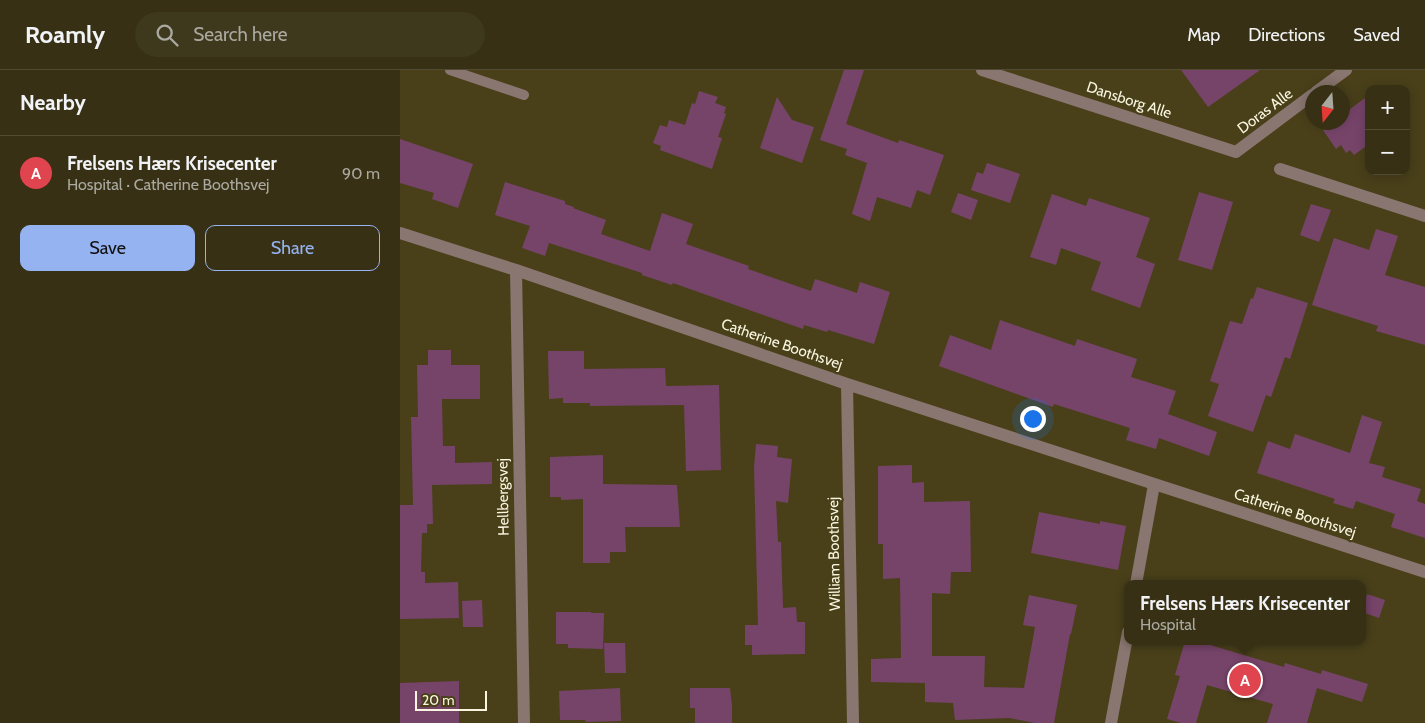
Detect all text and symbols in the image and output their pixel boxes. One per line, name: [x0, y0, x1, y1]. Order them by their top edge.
search box: [135, 12, 485, 57]
text: Roamly: [25, 20, 105, 49]
icon: search: [153, 21, 181, 49]
text: Search here: [193, 23, 288, 46]
text: Map: [1187, 24, 1220, 46]
text: Directions: [1248, 24, 1325, 46]
text: Saved: [1353, 24, 1400, 46]
street label: Dansborg Alle: [1084, 78, 1174, 122]
street label: Doras Alle: [1234, 84, 1296, 138]
north arrow: [1305, 85, 1350, 130]
map controls: [1365, 85, 1410, 175]
button: +: [1365, 85, 1410, 130]
text: Nearby: [20, 90, 86, 115]
button: −: [1365, 130, 1410, 175]
text: Frelsens Hærs Krisecenter: [67, 152, 277, 175]
text: A: [31, 164, 41, 183]
text: 90 m: [342, 164, 380, 183]
text: Hospital · Catherine Boothsvej: [67, 175, 270, 194]
button: Save: [20, 225, 195, 271]
button: Share: [205, 225, 380, 271]
street label: Catherine Boothsvej: [719, 315, 845, 373]
your location: [1020, 406, 1046, 432]
street label: Hellbergsvej: [493, 458, 513, 536]
street label: Catherine Boothsvej: [1232, 485, 1358, 541]
street label: William Boothsvej: [824, 497, 844, 611]
popup: [1124, 580, 1366, 645]
text: Frelsens Hærs Krisecenter: [1140, 592, 1350, 615]
text: Hospital: [1140, 615, 1196, 634]
pin: A: [1229, 661, 1261, 699]
scale bar: [415, 688, 488, 711]
text: 20 m: [422, 691, 455, 709]

